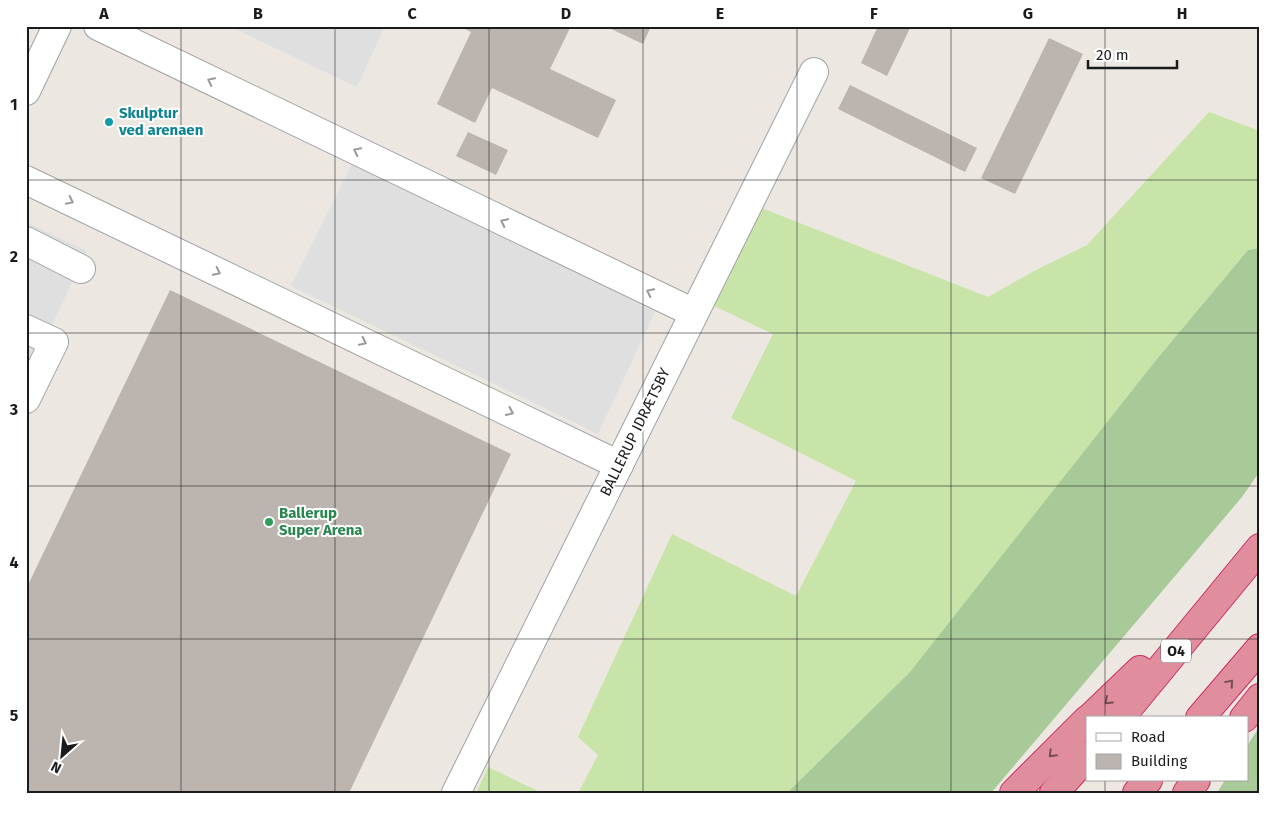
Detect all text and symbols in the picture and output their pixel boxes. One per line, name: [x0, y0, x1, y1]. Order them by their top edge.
text: A: [98, 4, 109, 23]
text: B: [253, 4, 263, 23]
text: C: [407, 4, 417, 23]
text: D: [561, 4, 571, 23]
text: E: [716, 4, 724, 23]
text: F: [870, 4, 878, 23]
text: G: [1023, 4, 1033, 23]
text: H: [1177, 4, 1187, 23]
scale bar: [1088, 38, 1177, 70]
text: 20 m: [1096, 46, 1129, 64]
one-way arrow: [207, 77, 216, 87]
text: 1: [10, 95, 18, 114]
place label: Skulptur ved arenaen: [118, 104, 203, 139]
marker: Skulptur ved arenaen: [103, 116, 115, 128]
one-way arrow: [354, 147, 363, 157]
one-way arrow: [65, 195, 74, 206]
one-way arrow: [500, 218, 509, 228]
text: 2: [10, 247, 18, 266]
one-way arrow: [212, 266, 221, 276]
one-way arrow: [646, 288, 655, 298]
one-way arrow: [358, 336, 367, 346]
street label: BALLERUP IDRÆTSBY: [596, 364, 674, 499]
text: 3: [9, 400, 18, 419]
one-way arrow: [505, 406, 514, 417]
place label: Ballerup Super Arena: [279, 504, 363, 539]
marker: Ballerup Super Arena: [263, 516, 275, 528]
text: 4: [9, 553, 19, 572]
road number: O4: [1161, 640, 1191, 662]
one-way arrow: [1224, 679, 1233, 688]
one-way arrow: [1104, 695, 1113, 704]
text: 5: [10, 706, 19, 725]
legend: [1086, 716, 1248, 782]
text: Road: [1131, 728, 1166, 746]
north arrow: [38, 732, 88, 782]
one-way arrow: [1049, 748, 1058, 757]
text: Building: [1131, 752, 1187, 770]
text: N: [48, 757, 64, 777]

